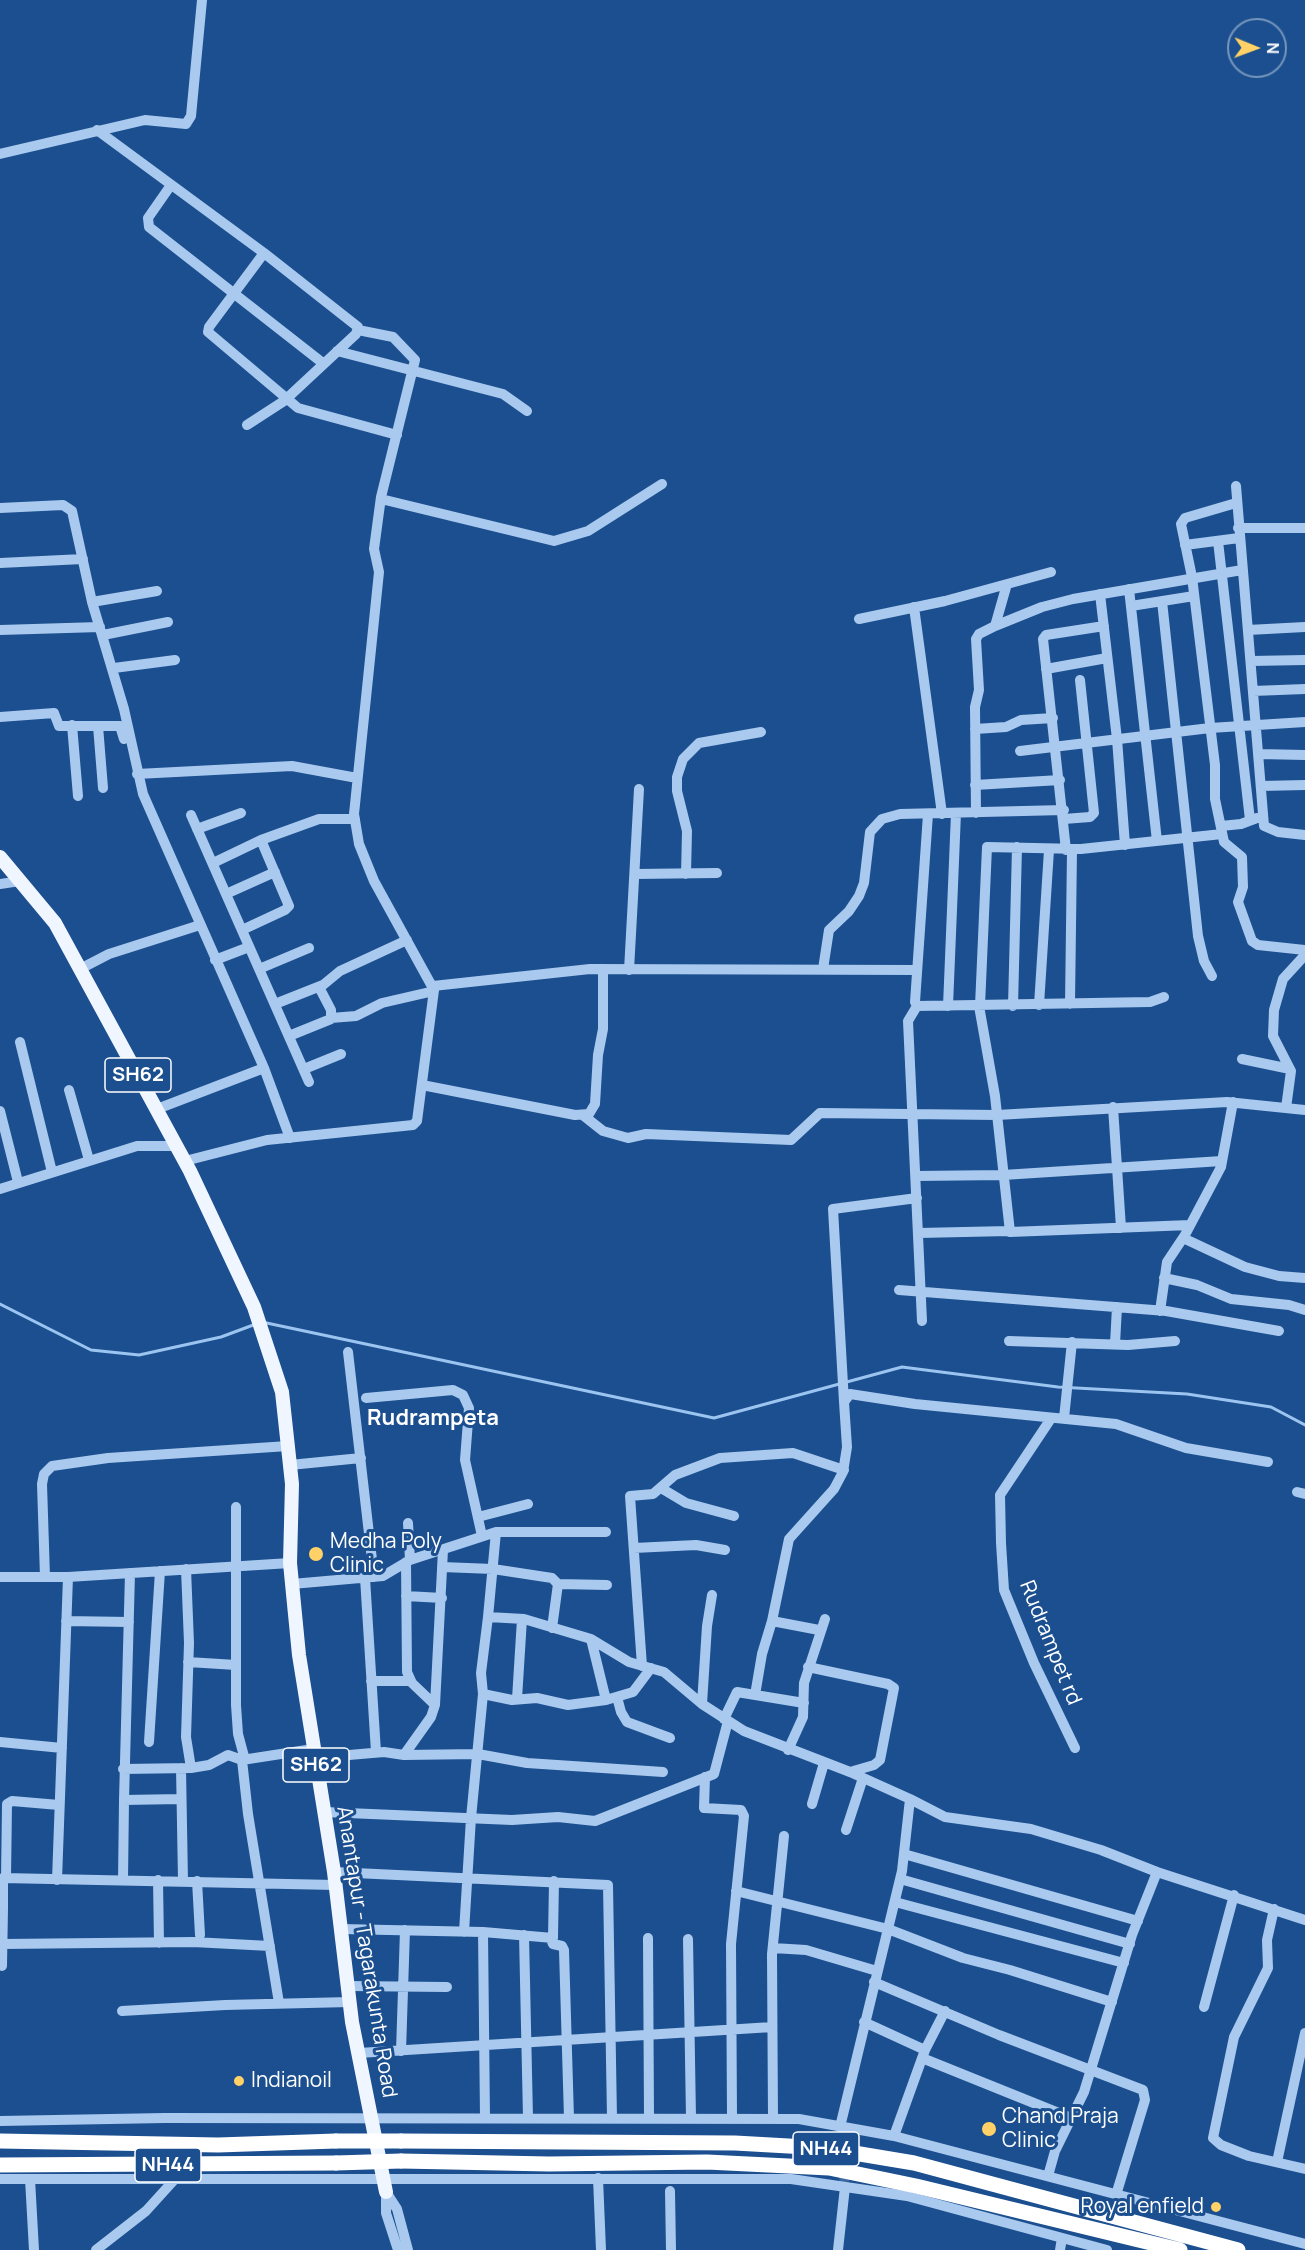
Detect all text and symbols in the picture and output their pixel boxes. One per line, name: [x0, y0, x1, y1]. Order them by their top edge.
north arrow: [1227, 18, 1287, 78]
text: N: [1262, 42, 1284, 54]
road number: SH62: [105, 1058, 171, 1092]
district label: Rudrampeta: [367, 1406, 499, 1432]
place label: Medha Poly Clinic: [330, 1529, 442, 1579]
marker: Medha Poly Clinic: [307, 1545, 325, 1563]
street label: Rudrampet rd: [1014, 1577, 1086, 1709]
road number: SH62: [283, 1748, 349, 1782]
street label: Anantapur - Tagarakunta Road: [331, 1804, 401, 2100]
place label: Indianoil: [251, 2068, 332, 2094]
marker: Indianoil: [232, 2074, 246, 2088]
place label: Chand Praja Clinic: [1002, 2104, 1119, 2154]
marker: Chand Praja Clinic: [980, 2120, 998, 2138]
road number: NH44: [793, 2132, 859, 2166]
road number: NH44: [135, 2148, 201, 2182]
place label: Royal enfield: [1081, 2194, 1204, 2220]
marker: Royal enfield: [1209, 2200, 1223, 2214]

